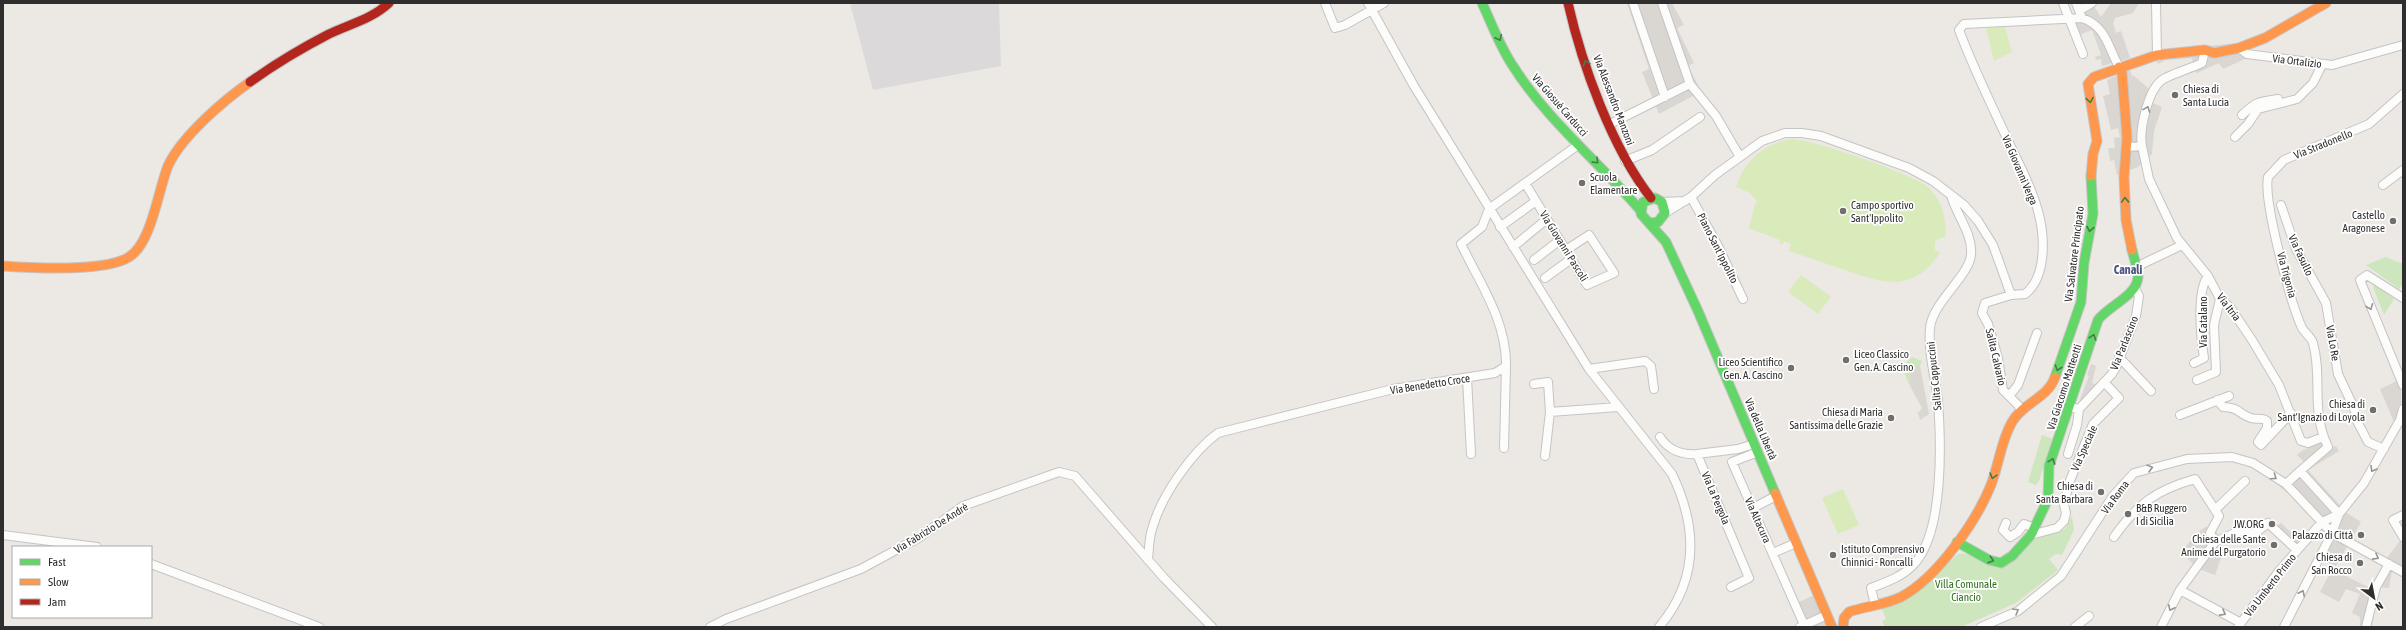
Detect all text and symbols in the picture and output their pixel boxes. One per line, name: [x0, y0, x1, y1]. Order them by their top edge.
one-way arrow: [1494, 34, 1502, 41]
street label: Via Ortalizio: [2272, 52, 2322, 70]
street label: Via Alessandro Manzoni: [1591, 53, 1637, 147]
one-way arrow: [1583, 59, 1591, 66]
street label: Via Giosuè Carducci: [1530, 72, 1590, 138]
place label: Chiesa di Santa Lucia: [2183, 83, 2229, 108]
marker: Chiesa di Santa Lucia: [2170, 90, 2180, 100]
one-way arrow: [2085, 97, 2094, 103]
one-way arrow: [2143, 105, 2151, 112]
street label: Via Stradonello: [2292, 127, 2354, 161]
street label: Via Giovanni Verga: [2000, 133, 2040, 207]
one-way arrow: [1591, 157, 1599, 164]
place label: Scuola Elamentare: [1590, 171, 1638, 196]
marker: Scuola Elamentare: [1577, 178, 1587, 188]
one-way arrow: [2121, 197, 2129, 203]
place label: Campo sportivo Sant'Ippolito: [1851, 199, 1914, 224]
marker: Campo sportivo Sant'Ippolito: [1838, 206, 1848, 216]
street label: Via Salvatore Principato: [2062, 206, 2086, 302]
street label: Via Giovanni Pascoli: [1537, 208, 1591, 284]
place label: Castello Aragonese: [2343, 209, 2385, 234]
street label: Piano Sant'Ippolito: [1695, 211, 1741, 285]
marker: Castello Aragonese: [2388, 216, 2398, 226]
one-way arrow: [2087, 226, 2095, 232]
street label: Via Fasullo: [2286, 233, 2316, 277]
street label: Via Trigonia: [2275, 251, 2299, 299]
district label: Canali: [2114, 263, 2142, 277]
street label: Via Itria: [2215, 291, 2243, 323]
street label: Via Catalano: [2197, 296, 2209, 348]
one-way arrow: [2366, 304, 2374, 311]
street label: Via Parlascino: [2108, 314, 2140, 372]
street label: Via Lo Re: [2324, 324, 2342, 362]
street label: Salita Calvario: [1984, 327, 2008, 387]
one-way arrow: [2088, 334, 2096, 341]
street label: Salita Cappuccini: [1924, 341, 1944, 411]
street label: Via Giacomo Matteotti: [2044, 343, 2084, 431]
place label: Liceo Classico Gen. A. Cascino: [1854, 348, 1914, 373]
marker: Liceo Classico Gen. A. Cascino: [1841, 355, 1851, 365]
place label: Liceo Scientifico Gen. A. Cascino: [1718, 356, 1783, 381]
marker: Liceo Scientifico Gen. A. Cascino: [1786, 363, 1796, 373]
one-way arrow: [2055, 365, 2063, 372]
street label: Via Benedetto Croce: [1389, 372, 1471, 396]
street label: Via della Libertà: [1743, 396, 1779, 462]
place label: Chiesa di Sant'Ignazio di Loyola: [2278, 398, 2365, 423]
marker: Chiesa di Sant'Ignazio di Loyola: [2368, 405, 2378, 415]
place label: Chiesa di Maria Santissima delle Grazie: [1790, 406, 1883, 431]
marker: Chiesa di Maria Santissima delle Grazie: [1886, 413, 1896, 423]
street label: Via Speciale: [2069, 423, 2099, 473]
one-way arrow: [2047, 457, 2055, 464]
one-way arrow: [2146, 464, 2153, 473]
one-way arrow: [2371, 465, 2378, 472]
street label: Via La Pergola: [1699, 470, 1733, 526]
one-way arrow: [1989, 472, 1998, 479]
one-way arrow: [2269, 472, 2276, 479]
street label: Via Roma: [2099, 478, 2131, 516]
place label: Chiesa di Santa Barbara: [2036, 480, 2093, 505]
marker: Chiesa di Santa Barbara: [2096, 487, 2106, 497]
street label: Via Altacura: [1743, 495, 1773, 545]
street label: Via Fabrizio De Andrè: [892, 500, 970, 556]
place label: B&B Ruggero I di Sicilia: [2136, 502, 2187, 527]
marker: B&B Ruggero I di Sicilia: [2123, 509, 2133, 519]
place label: JW.ORG: [2233, 518, 2264, 530]
marker: JW.ORG: [2267, 519, 2277, 529]
place label: Palazzo di Città: [2292, 529, 2353, 541]
marker: Palazzo di Città: [2356, 530, 2366, 540]
place label: Chiesa delle Sante Anime del Purgatorio: [2181, 533, 2266, 558]
marker: Chiesa delle Sante Anime del Purgatorio: [2269, 540, 2279, 550]
place label: Istituto Comprensivo Chinnici - Roncalli: [1841, 543, 1924, 568]
legend: [12, 546, 152, 618]
marker: Istituto Comprensivo Chinnici - Roncalli: [1828, 550, 1838, 560]
street label: Via Umberto Primo: [2242, 551, 2298, 619]
place label: Chiesa di San Rocco: [2311, 551, 2352, 576]
one-way arrow: [2372, 553, 2379, 560]
text: Fast: [48, 555, 66, 569]
one-way arrow: [1988, 555, 1995, 564]
marker: Chiesa di San Rocco: [2355, 558, 2365, 568]
text: Slow: [48, 575, 69, 589]
park label: Villa Comunale Ciancio: [1935, 578, 1997, 603]
north arrow: [2354, 578, 2394, 618]
one-way arrow: [2297, 590, 2305, 597]
text: Jam: [48, 595, 66, 609]
text: N: [2373, 600, 2385, 613]
one-way arrow: [2168, 604, 2176, 611]
one-way arrow: [2012, 608, 2019, 615]
one-way arrow: [2218, 608, 2226, 616]

